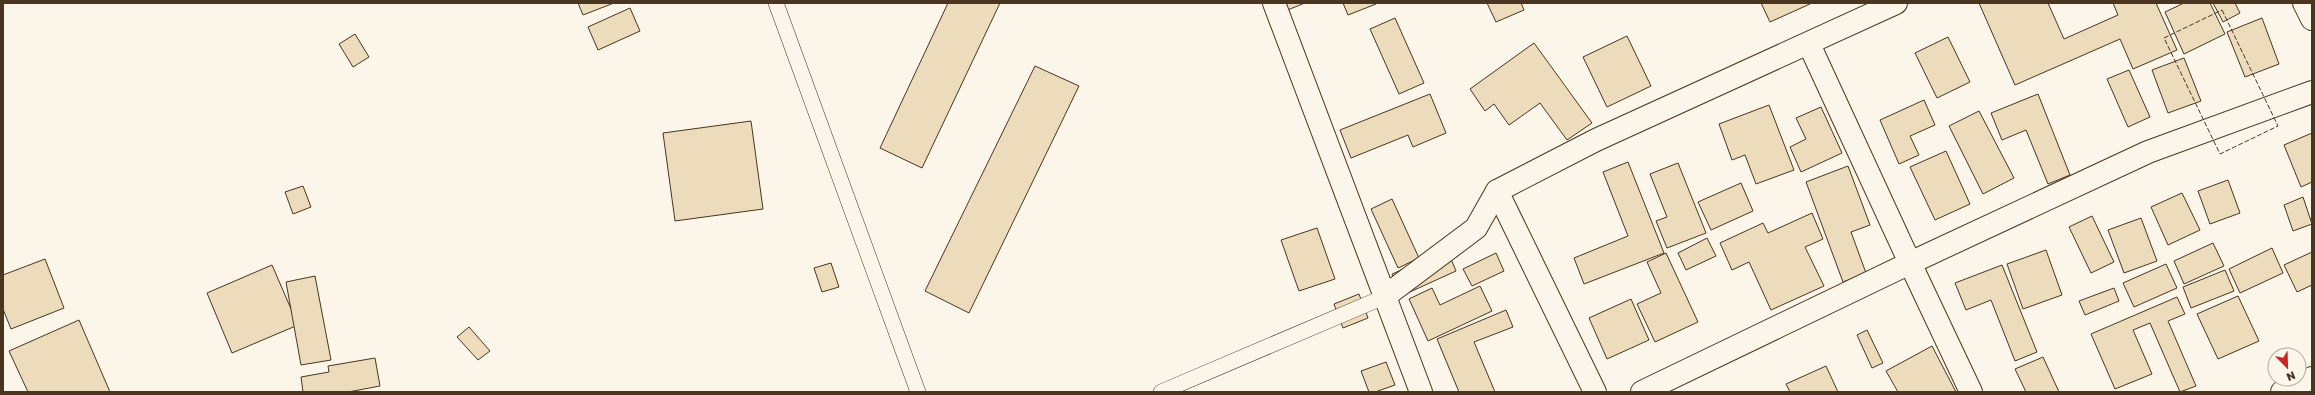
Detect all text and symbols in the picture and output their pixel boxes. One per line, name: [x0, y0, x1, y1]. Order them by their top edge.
north arrow: [2267, 347, 2307, 387]
text: N: [2285, 369, 2297, 384]

